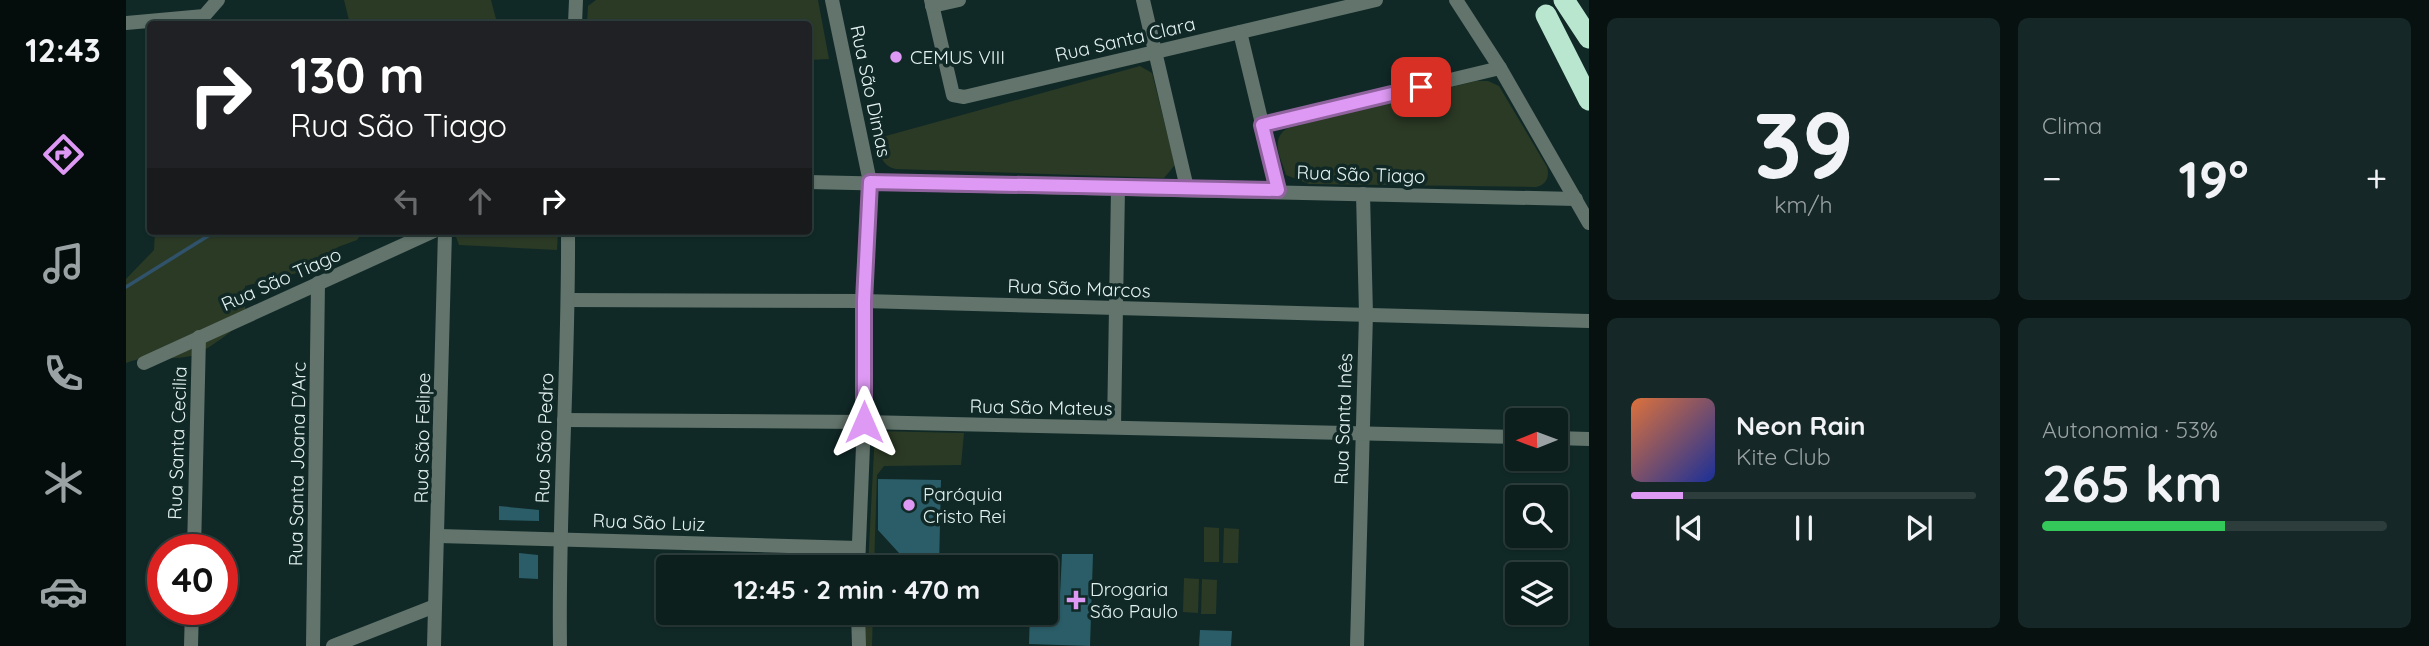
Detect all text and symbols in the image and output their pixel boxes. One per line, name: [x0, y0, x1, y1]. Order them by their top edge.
street label: Rua Santa Clara: [1053, 11, 1197, 67]
street label: Rua São Dimas: [845, 23, 897, 159]
text: 12:43: [25, 30, 101, 70]
text: 130 m: [290, 44, 424, 105]
place label: CEMUS VIII: [910, 45, 1005, 69]
icon: right: [175, 49, 266, 140]
marker: CEMUS VIII: [888, 49, 904, 65]
pin: [1391, 57, 1451, 117]
icon: arrive: [1402, 68, 1440, 106]
text: 39: [1753, 87, 1854, 201]
text: Rua São Tiago: [290, 105, 507, 145]
text: Clima: [2042, 111, 2102, 140]
icon: directions: [39, 130, 88, 179]
text: 19°: [2179, 146, 2249, 211]
text: −: [2042, 154, 2062, 202]
text: +: [2366, 154, 2387, 202]
street label: Rua São Tiago: [1296, 160, 1426, 188]
icon: left: [388, 182, 426, 220]
icon: ahead: [461, 182, 499, 220]
icon: right: [534, 182, 572, 220]
text: km/h: [1774, 190, 1833, 219]
icon: music: [39, 239, 88, 288]
street label: Rua São Tiago: [217, 242, 345, 316]
street label: Rua São Marcos: [1007, 274, 1151, 302]
icon: phone: [39, 349, 88, 398]
street label: Rua Santa Inês: [1329, 353, 1357, 485]
street label: Rua Santa Joana D'Arc: [283, 362, 311, 566]
street label: Rua Santa Cecilia: [162, 366, 192, 520]
street label: Rua São Felipe: [409, 372, 435, 504]
street label: Rua São Pedro: [530, 372, 558, 504]
position arrow: [827, 385, 901, 459]
street label: Rua São Mateus: [969, 394, 1113, 420]
north arrow: [1505, 408, 1568, 471]
map controls: [1505, 408, 1568, 625]
text: Neon Rain: [1736, 409, 1865, 442]
text: Autonomia · 53%: [2042, 415, 2218, 444]
text: Kite Club: [1736, 442, 1831, 471]
text: 265 km: [2042, 450, 2222, 515]
icon: climate: [39, 458, 88, 507]
place label: Paróquia Cristo Rei: [923, 482, 1006, 528]
button: search: [1505, 485, 1568, 548]
marker: Paróquia Cristo Rei: [901, 497, 917, 513]
street label: Rua São Luiz: [592, 508, 706, 536]
icon: previous: [1670, 509, 1708, 547]
icon: pause: [1785, 509, 1823, 547]
icon: next: [1900, 509, 1938, 547]
speed limit sign: 40: [147, 534, 238, 625]
button: layers: [1505, 562, 1568, 625]
icon: car: [39, 567, 88, 616]
text: 12:45 · 2 min · 470 m: [734, 573, 980, 606]
place label: Drogaria São Paulo: [1090, 577, 1178, 623]
marker: Drogaria São Paulo: [1068, 592, 1084, 608]

